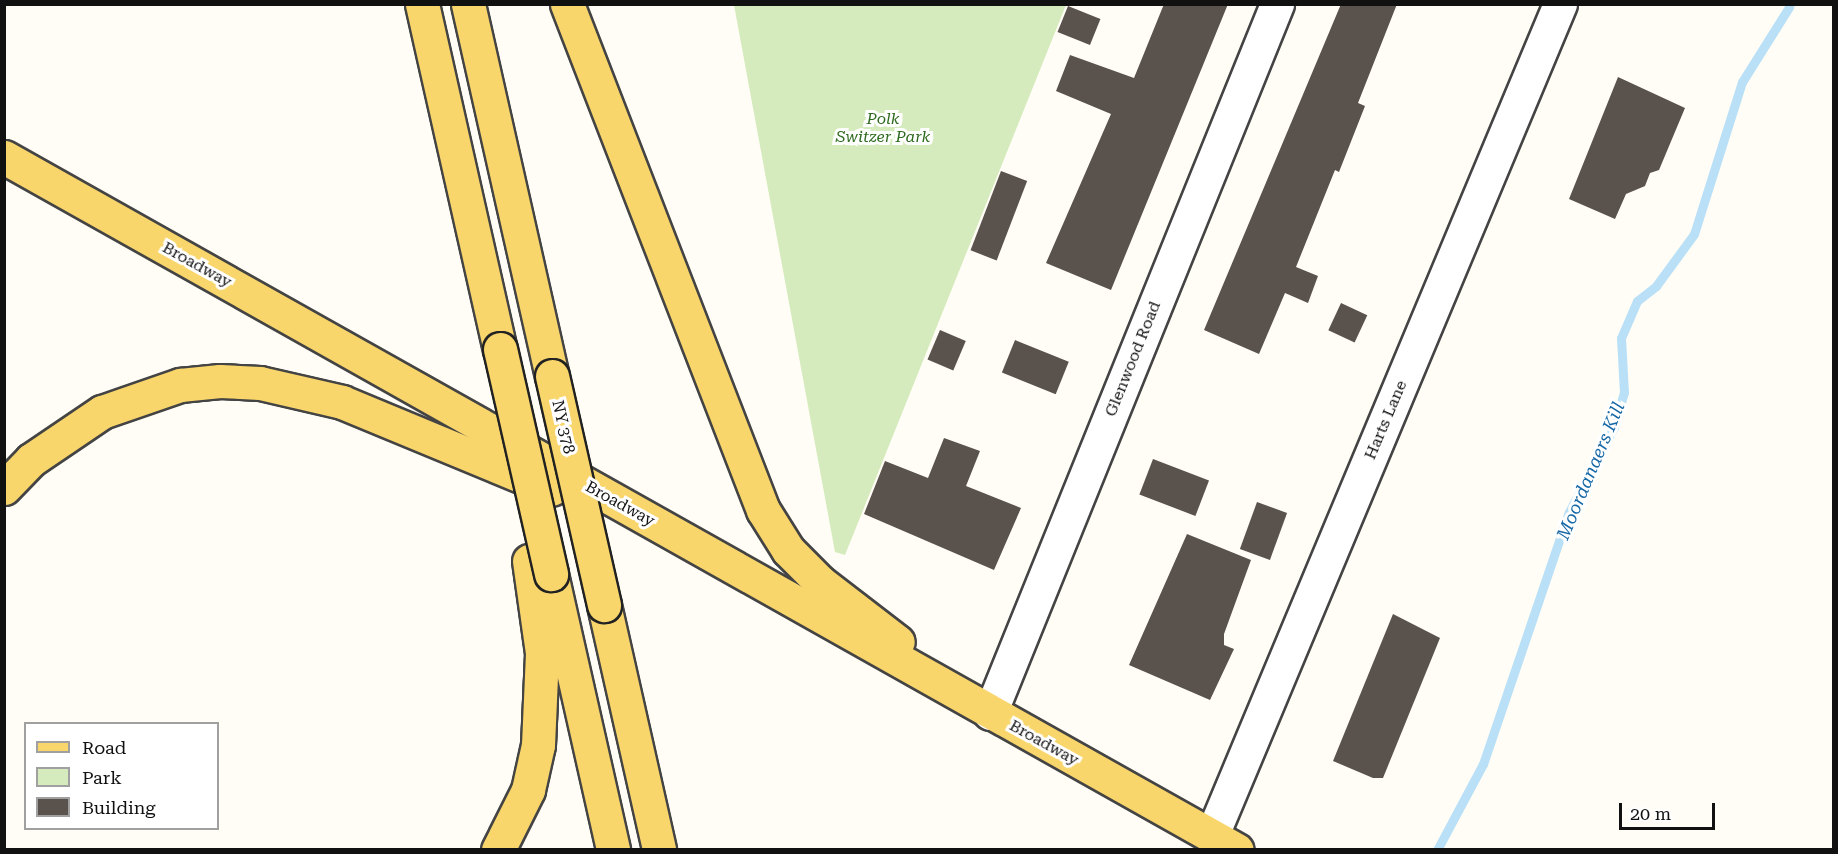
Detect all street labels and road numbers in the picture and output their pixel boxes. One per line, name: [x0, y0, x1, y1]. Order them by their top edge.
street label: Broadway: [159, 238, 235, 292]
street label: Glenwood Road: [1101, 299, 1165, 419]
street label: Harts Lane: [1361, 378, 1411, 462]
street label: NY 378: [547, 398, 579, 456]
street label: Broadway: [582, 477, 658, 531]
street label: Broadway: [1006, 716, 1082, 770]

